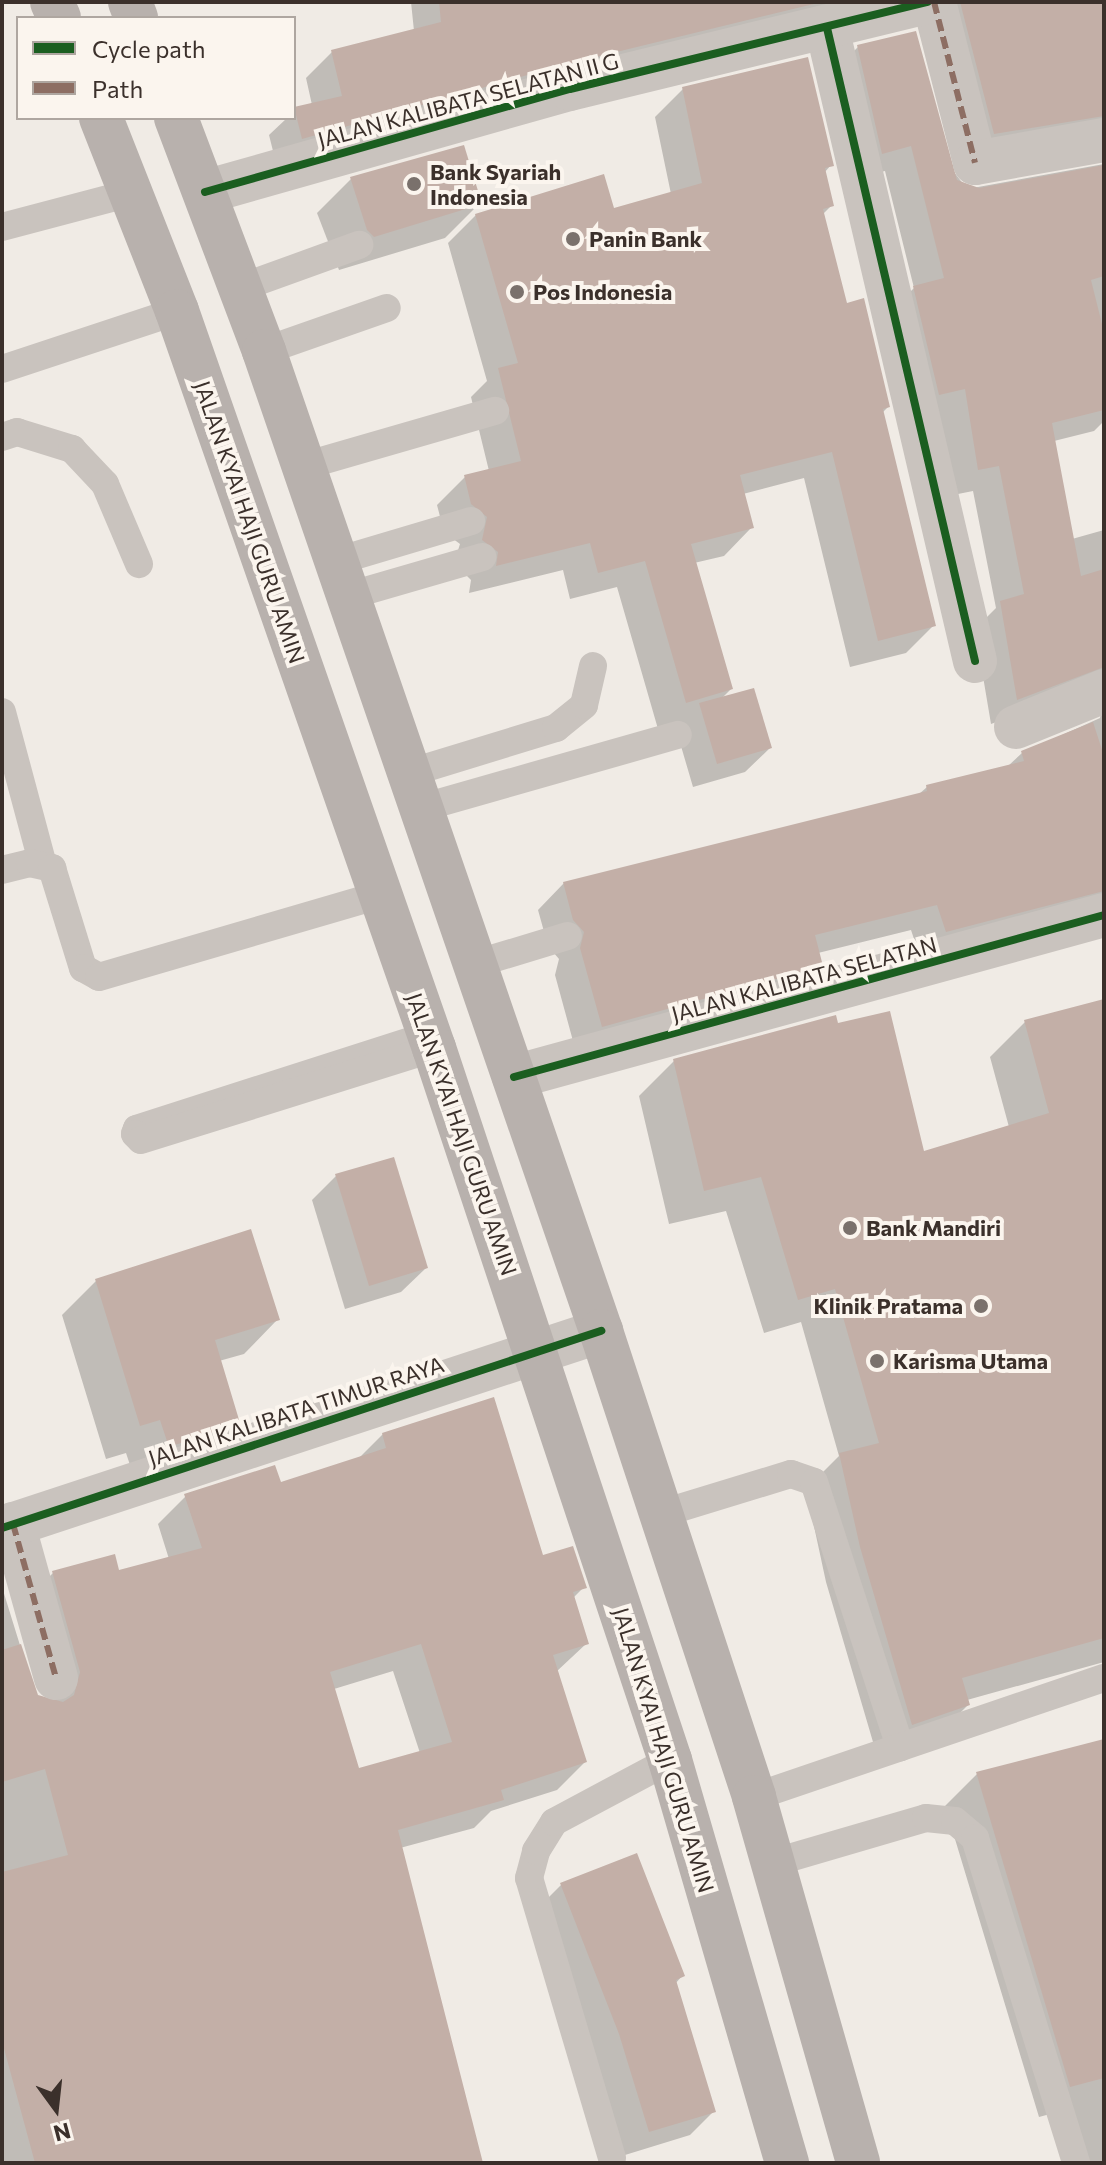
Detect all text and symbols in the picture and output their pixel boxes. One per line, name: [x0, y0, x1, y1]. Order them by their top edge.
legend: [16, 16, 296, 120]
text: Cycle path: [92, 34, 206, 63]
street label: JALAN KALIBATA SELATAN II G: [315, 47, 621, 153]
text: Path: [92, 74, 143, 103]
place label: Bank Syariah Indonesia: [430, 158, 561, 210]
marker: Bank Syariah Indonesia: [405, 175, 423, 193]
place label: Panin Bank: [589, 226, 702, 252]
marker: Panin Bank: [564, 230, 582, 248]
place label: Pos Indonesia: [533, 279, 672, 305]
marker: Pos Indonesia: [508, 283, 526, 301]
street label: JALAN KYAI HAJI GURU AMIN: [189, 377, 311, 667]
street label: JALAN KALIBATA SELATAN: [668, 931, 940, 1027]
street label: JALAN KYAI HAJI GURU AMIN: [401, 989, 523, 1279]
place label: Bank Mandiri: [866, 1215, 1001, 1241]
marker: Bank Mandiri: [841, 1219, 859, 1237]
place label: Klinik Pratama: [813, 1293, 963, 1319]
marker: Klinik Pratama: [970, 1295, 992, 1317]
place label: Karisma Utama: [893, 1348, 1048, 1374]
street label: JALAN KALIBATA TIMUR RAYA: [145, 1351, 447, 1471]
marker: Karisma Utama: [868, 1352, 886, 1370]
street label: JALAN KYAI HAJI GURU AMIN: [608, 1604, 720, 1896]
north arrow: [16, 2069, 96, 2149]
text: N: [51, 2117, 74, 2148]

